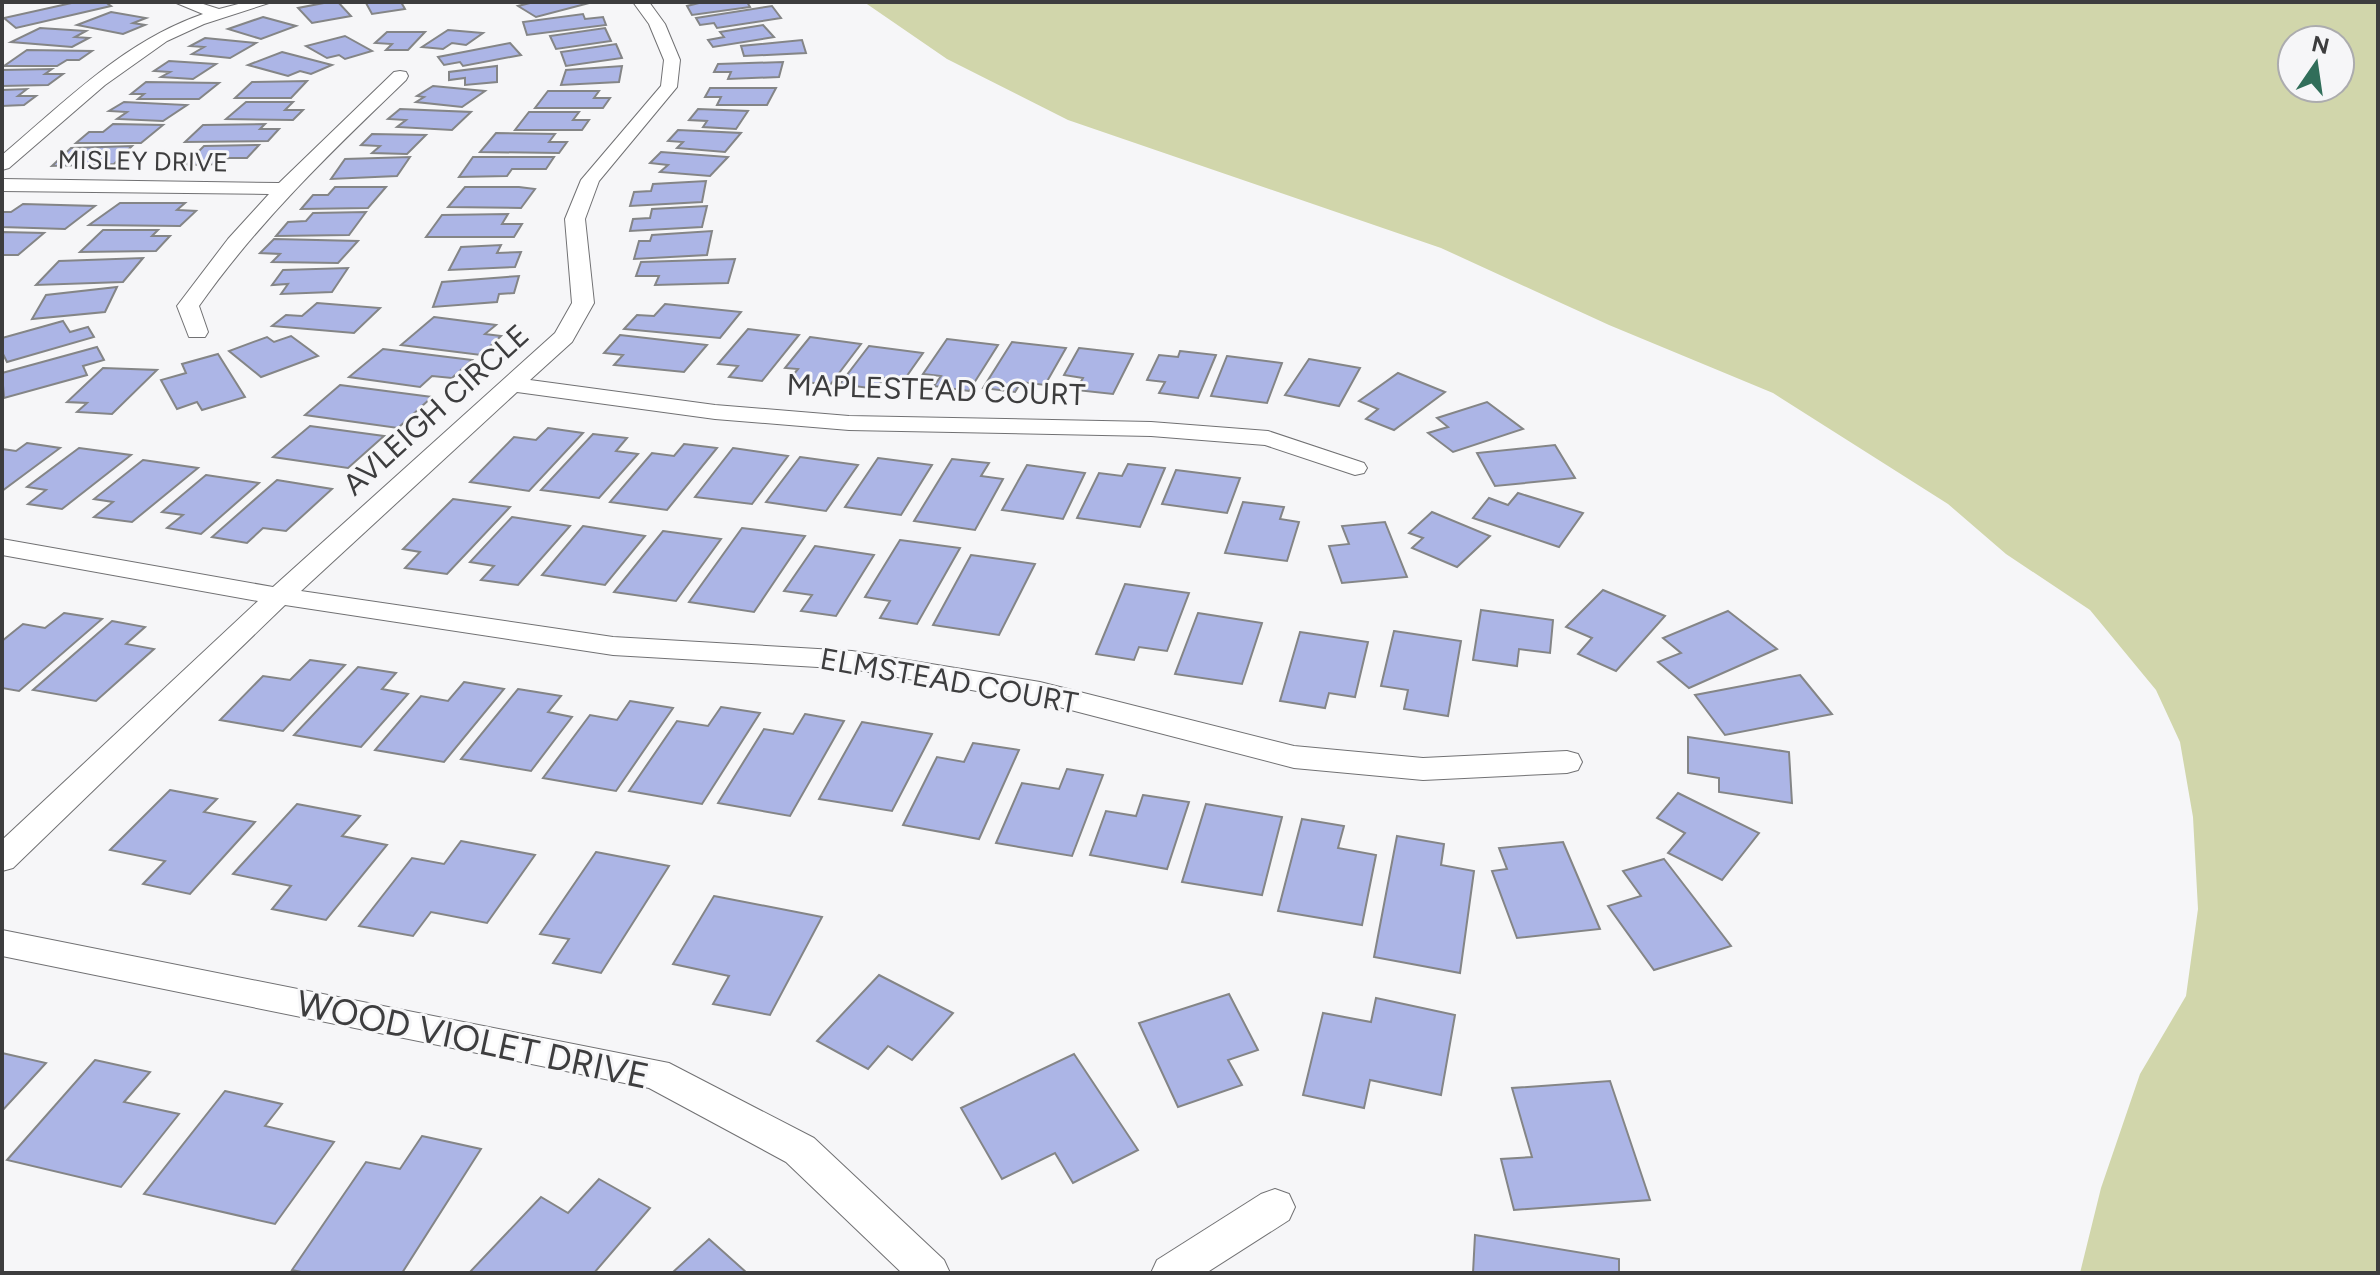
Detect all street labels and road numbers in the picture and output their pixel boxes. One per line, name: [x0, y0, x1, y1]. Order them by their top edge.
street label: MISLEY DRIVE: [57, 144, 229, 178]
street label: AVLEIGH CIRCLE: [335, 316, 536, 503]
street label: MAPLESTEAD COURT: [786, 366, 1086, 413]
street label: ELMSTEAD COURT: [817, 640, 1081, 721]
street label: WOOD VIOLET DRIVE: [293, 981, 653, 1098]

